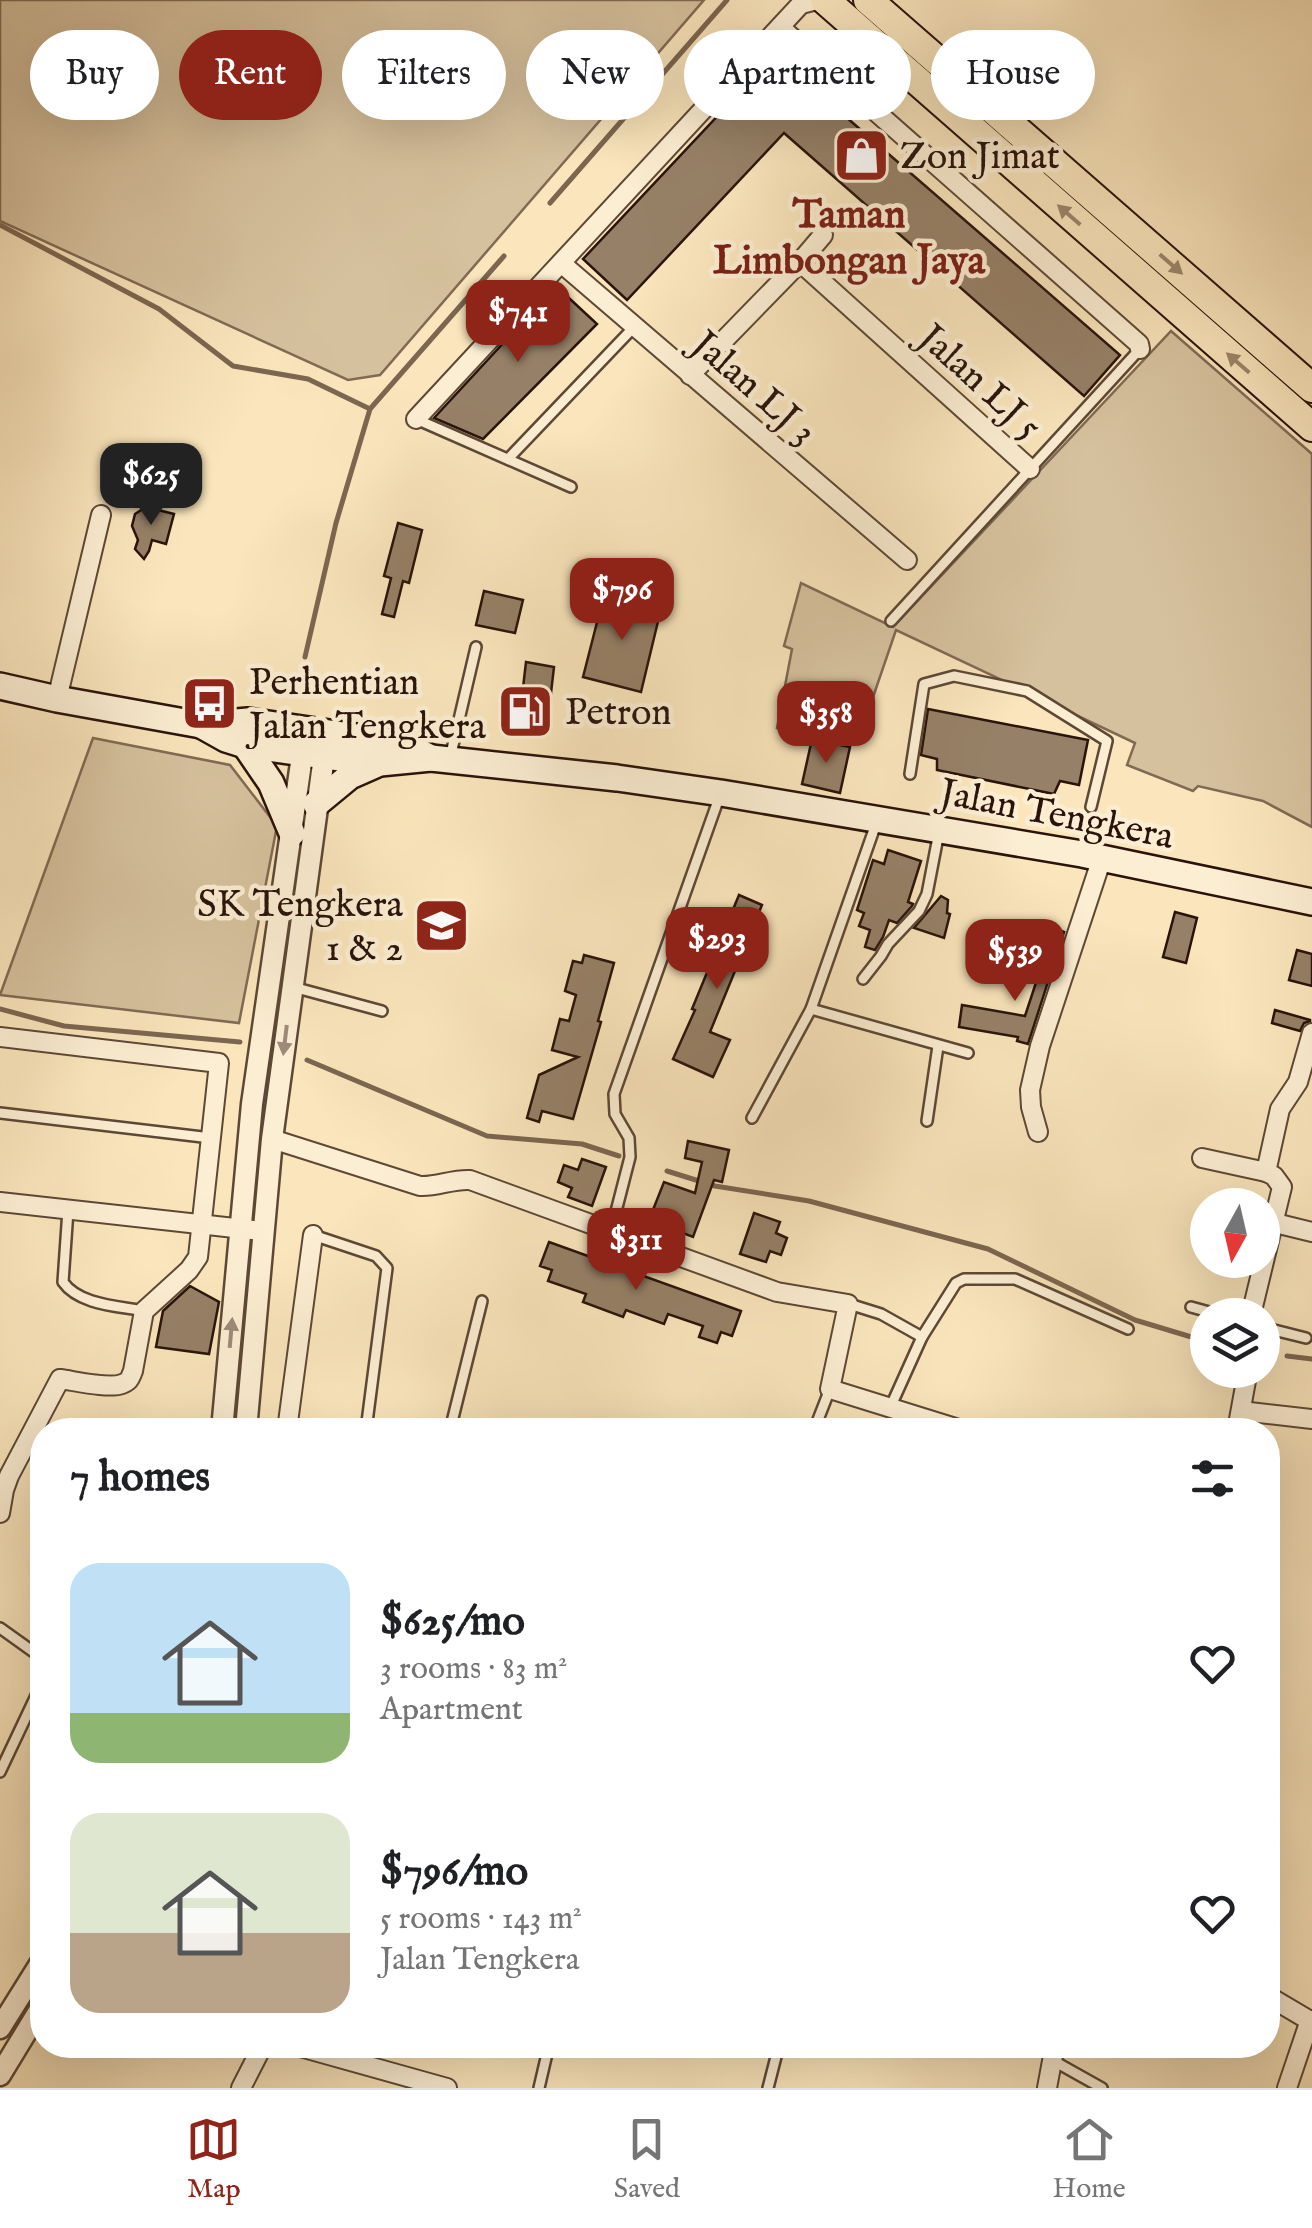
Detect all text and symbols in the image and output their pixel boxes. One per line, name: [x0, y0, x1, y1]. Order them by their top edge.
chip: Buy: [30, 30, 159, 120]
chip: Rent: [179, 30, 322, 120]
chip: Filters: [342, 30, 506, 120]
chip: New: [526, 30, 664, 120]
chip: Apartment: [684, 30, 911, 120]
chip: House: [931, 30, 1095, 120]
shop icon: Zon Jimat: [831, 125, 891, 185]
place label: Zon Jimat: [900, 134, 1060, 182]
district label: Taman Limbongan Jaya: [713, 191, 986, 288]
one-way arrow: [1057, 204, 1082, 226]
one-way arrow: [1159, 253, 1184, 275]
pin: $741: [459, 280, 577, 365]
text: $741: [488, 292, 548, 333]
street label: Jalan LJ 5: [904, 313, 1051, 451]
street label: Jalan LJ 3: [677, 319, 826, 457]
one-way arrow: [1226, 352, 1251, 374]
pin: $625: [92, 443, 210, 528]
text: $625: [122, 455, 180, 496]
pin: $796: [563, 558, 681, 643]
text: $796: [592, 570, 652, 611]
place label: Perhentian Jalan Tengkera: [245, 660, 486, 752]
bus stop icon: Perhentian Jalan Tengkera: [180, 673, 240, 733]
fuel station icon: Petron: [496, 681, 556, 741]
pin: $358: [767, 681, 885, 766]
place label: Petron: [565, 690, 672, 738]
text: $358: [799, 693, 853, 734]
street label: Jalan Tengkera: [932, 769, 1178, 862]
place label: SK Tengkera 1 & 2: [197, 882, 404, 974]
school or university icon: SK Tengkera 1 & 2: [412, 895, 472, 955]
pin: $293: [658, 907, 776, 992]
text: $293: [688, 919, 746, 960]
pin: $539: [956, 919, 1074, 1004]
text: $539: [987, 931, 1043, 972]
one-way arrow: [276, 1024, 292, 1056]
north arrow: [1190, 1188, 1280, 1278]
map controls: [1190, 1188, 1280, 1388]
pin: $311: [577, 1208, 695, 1293]
text: $311: [609, 1220, 663, 1261]
button: layers: [1190, 1298, 1280, 1388]
one-way arrow: [223, 1316, 239, 1348]
icon: filters: [1185, 1451, 1240, 1506]
text: 7 homes: [70, 1452, 210, 1505]
text: $625/mo: [380, 1596, 525, 1649]
icon: home: [150, 1603, 270, 1723]
icon: heart: [1185, 1636, 1240, 1691]
text: 3 rooms · 83 m²: [380, 1649, 567, 1690]
text: Apartment: [380, 1690, 523, 1731]
text: $796/mo: [380, 1846, 528, 1899]
icon: home: [150, 1853, 270, 1973]
icon: heart: [1185, 1886, 1240, 1941]
text: 5 rooms · 143 m²: [380, 1899, 582, 1940]
text: Jalan Tengkera: [380, 1940, 579, 1981]
tab: Map: [186, 2112, 241, 2207]
tab: Saved: [614, 2112, 680, 2207]
tab: Home: [1053, 2112, 1126, 2207]

